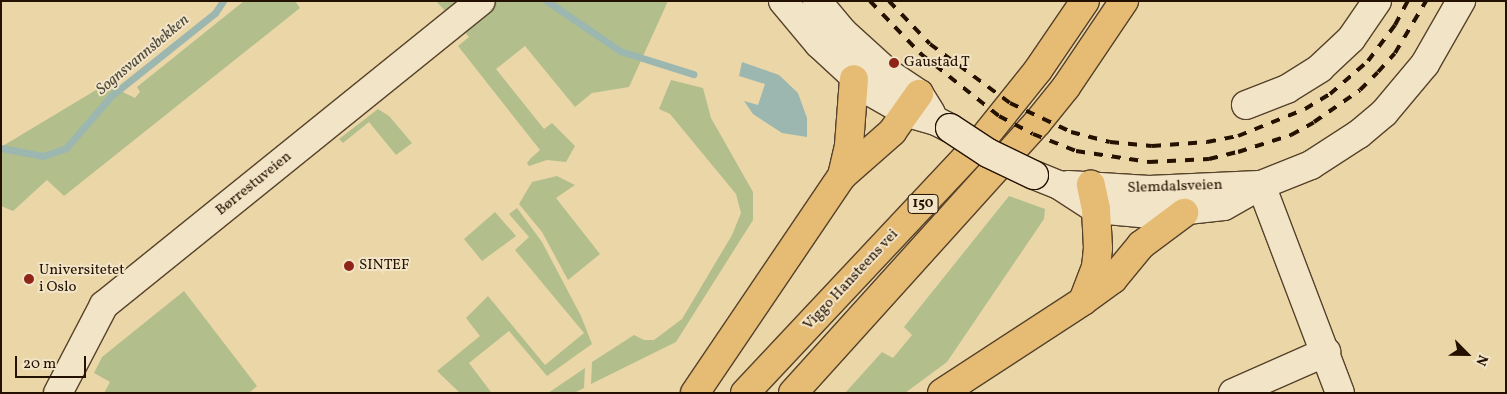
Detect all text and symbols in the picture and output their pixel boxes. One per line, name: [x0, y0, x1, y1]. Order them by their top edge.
water label: Sognsvannsbekken: [93, 11, 193, 99]
place label: Gaustad T: [904, 54, 970, 72]
marker: Gaustad T: [888, 57, 900, 69]
street label: Børrestuveien: [213, 148, 295, 220]
street label: Slemdalsveien: [1127, 176, 1223, 198]
road number: 150: [907, 192, 939, 215]
street label: Viggo Hansteens vei: [800, 226, 902, 334]
place label: SINTEF: [359, 257, 410, 275]
marker: SINTEF: [343, 260, 355, 272]
place label: Universitetet i Oslo: [39, 261, 124, 296]
marker: Universitetet i Oslo: [23, 273, 35, 285]
north arrow: [1442, 329, 1492, 379]
scale bar: [18, 346, 89, 378]
text: N: [1471, 352, 1492, 368]
text: 20 m: [23, 354, 56, 375]

